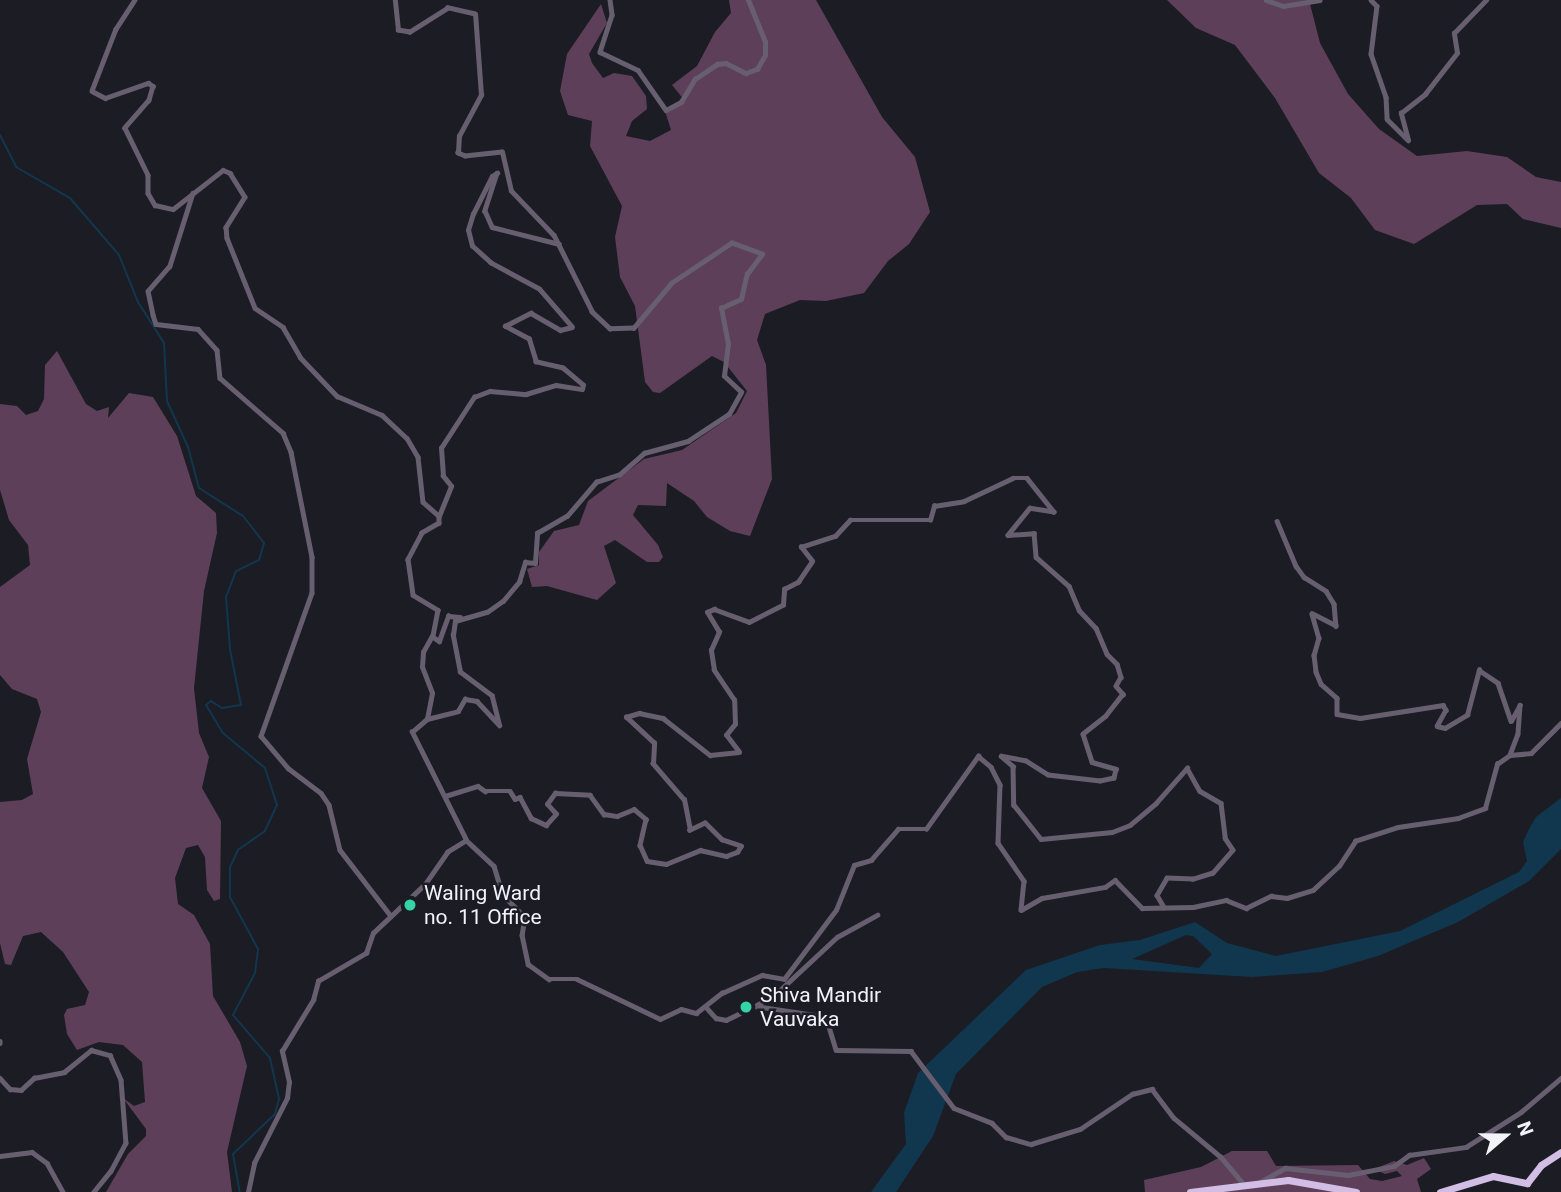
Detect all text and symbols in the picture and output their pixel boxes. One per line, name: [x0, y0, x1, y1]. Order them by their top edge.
place label: Waling Ward no. 11 Office: [424, 880, 542, 930]
marker: Waling Ward no. 11 Office: [402, 897, 418, 913]
place label: Shiva Mandir Vauvaka: [760, 982, 881, 1032]
marker: Shiva Mandir Vauvaka: [738, 999, 754, 1015]
north arrow: [1470, 1101, 1540, 1171]
text: N: [1512, 1118, 1538, 1139]

